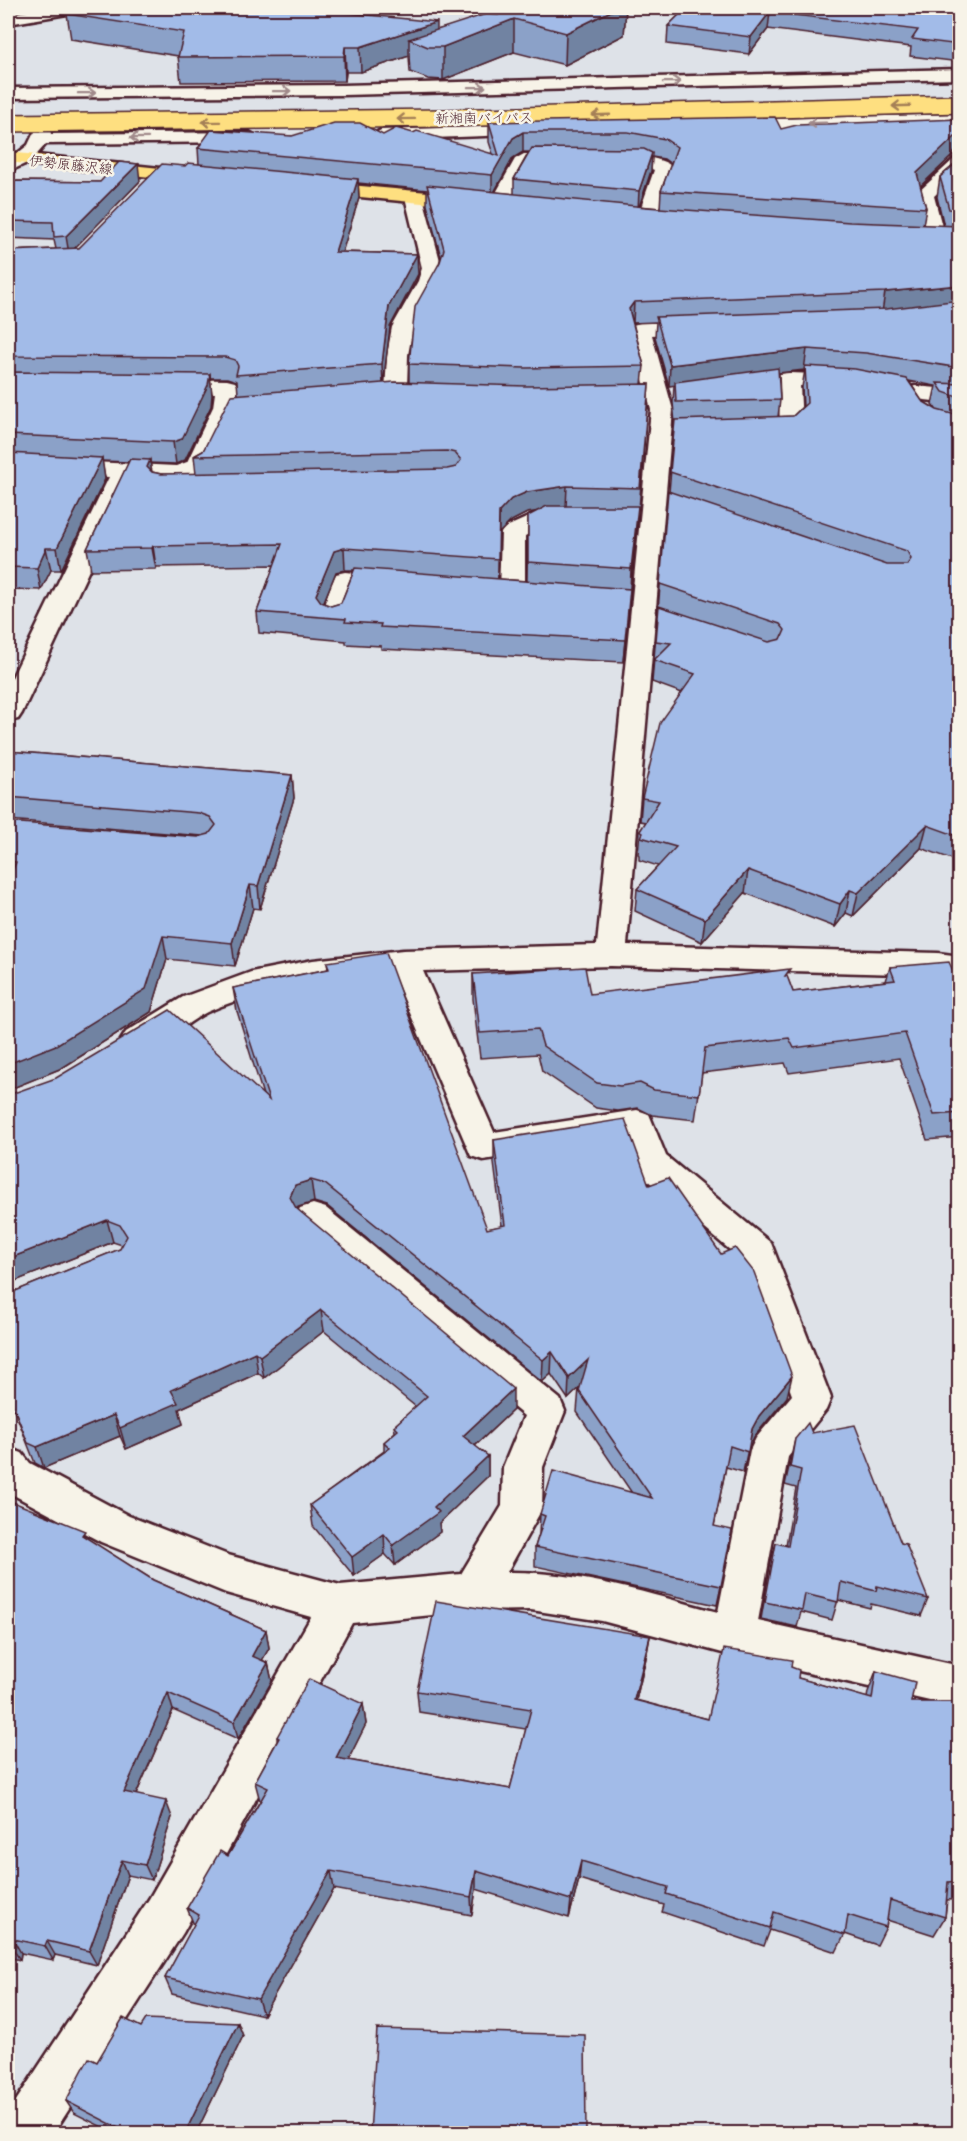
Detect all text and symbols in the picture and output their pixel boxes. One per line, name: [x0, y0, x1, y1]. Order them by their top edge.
one-way arrow: [661, 76, 681, 88]
one-way arrow: [466, 81, 486, 92]
one-way arrow: [271, 85, 291, 96]
one-way arrow: [76, 87, 96, 99]
one-way arrow: [892, 100, 912, 111]
street label: 新湘南バイパス: [435, 107, 533, 127]
one-way arrow: [592, 109, 612, 120]
one-way arrow: [397, 113, 417, 125]
one-way arrow: [202, 116, 222, 128]
one-way arrow: [808, 117, 828, 128]
one-way arrow: [130, 132, 150, 144]
street label: 伊勢原藤沢線: [28, 150, 114, 178]

